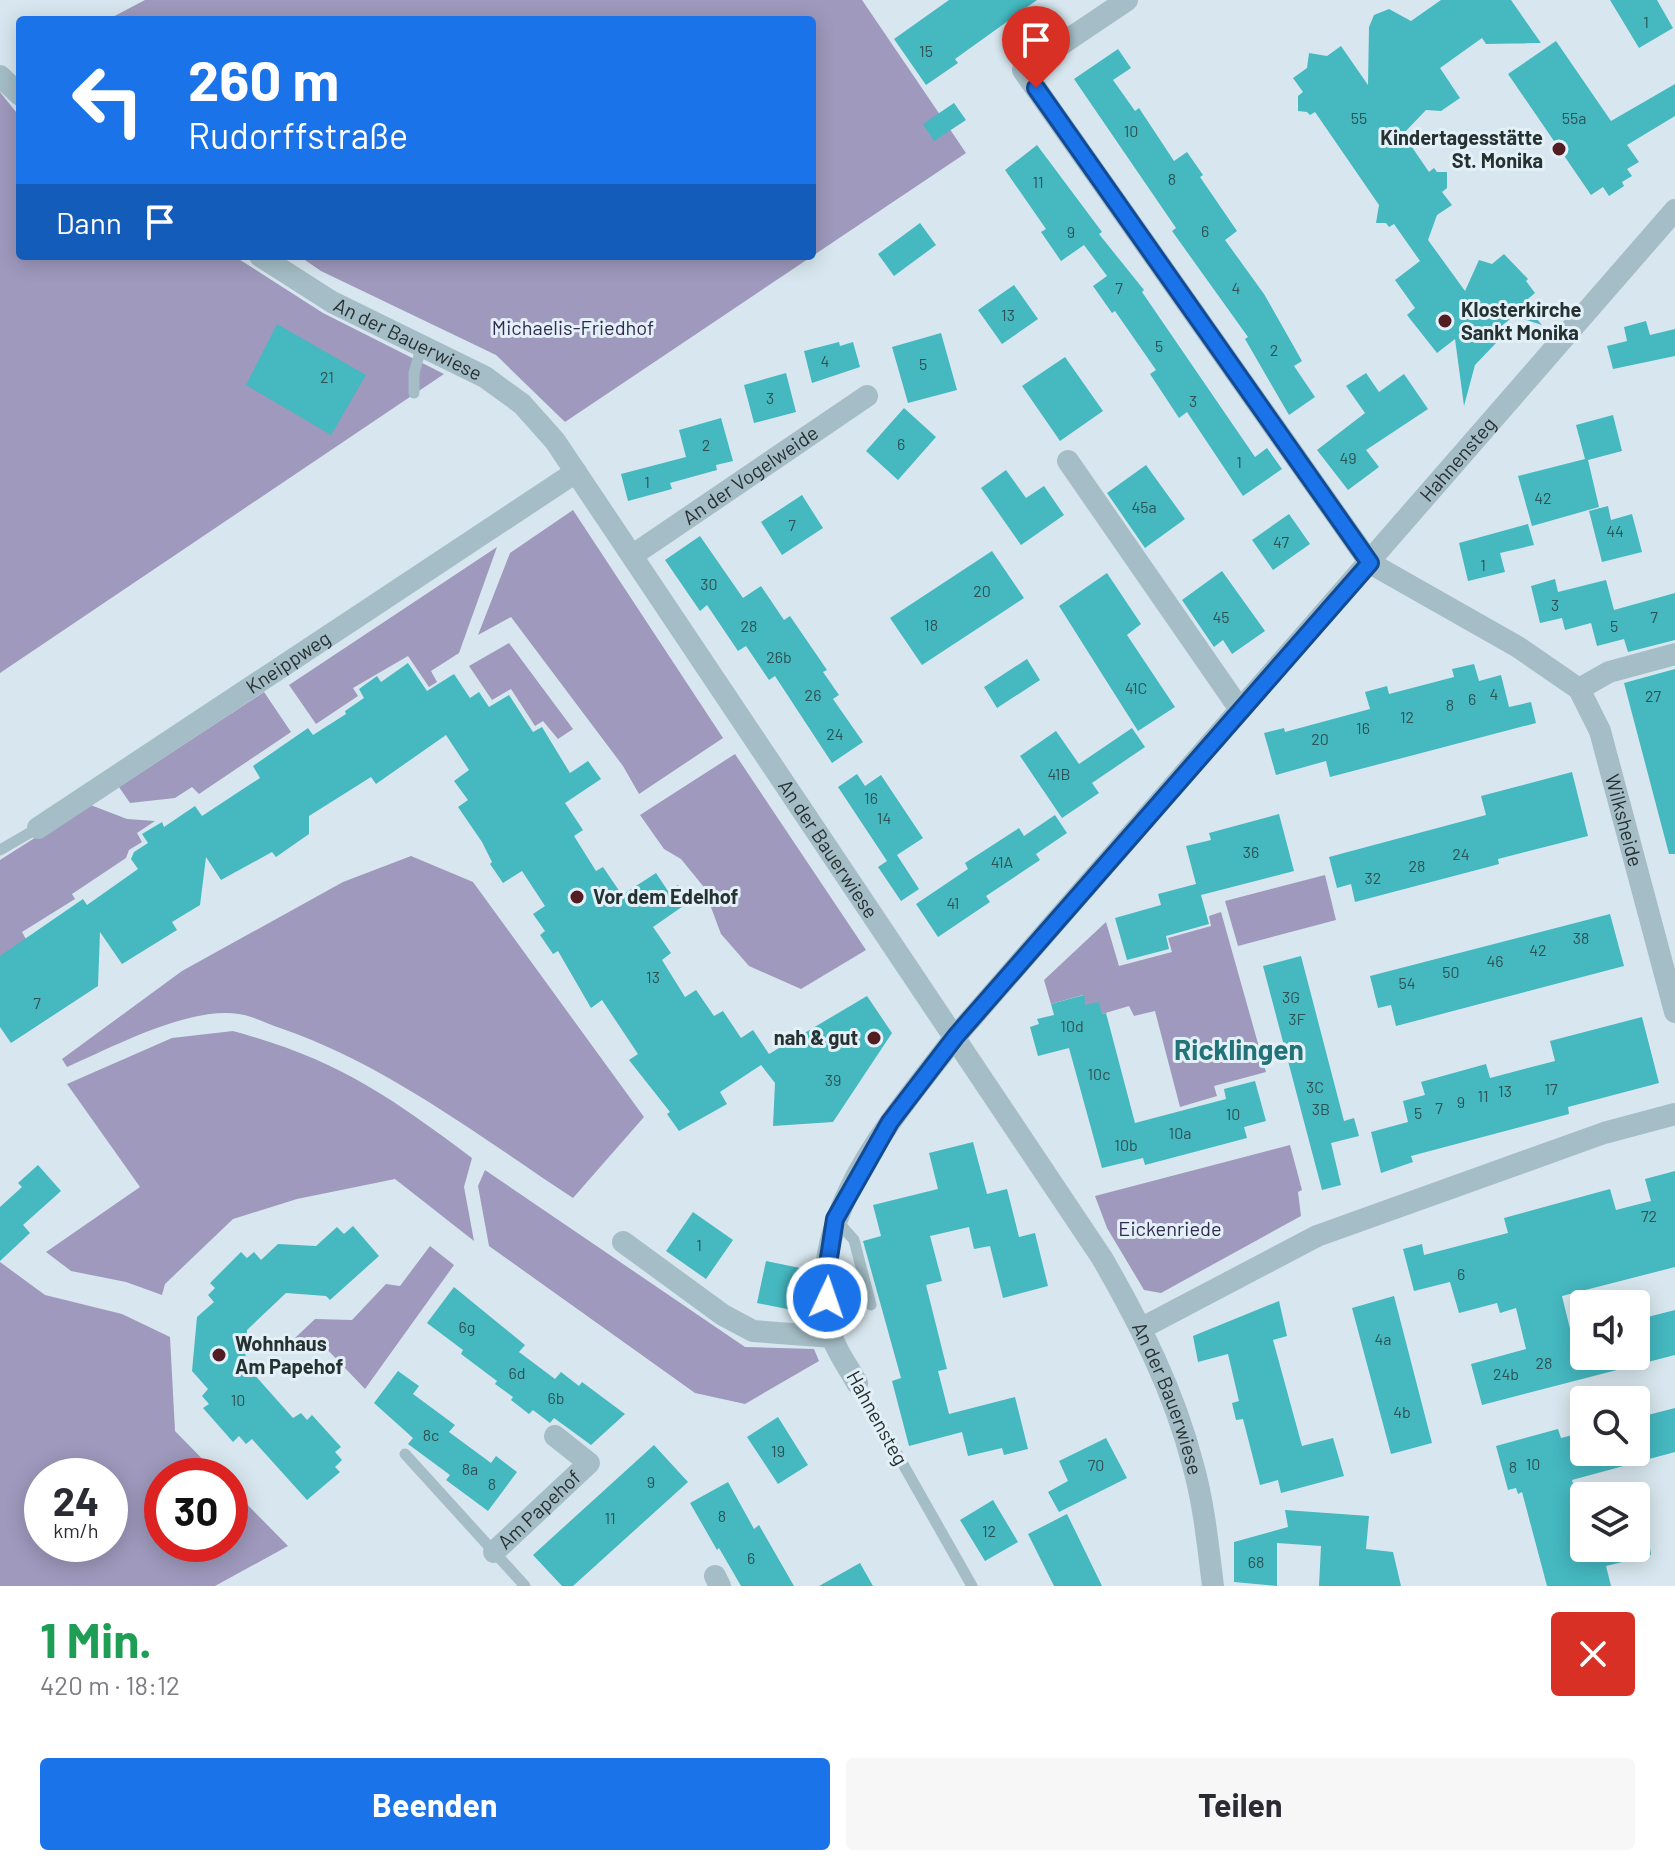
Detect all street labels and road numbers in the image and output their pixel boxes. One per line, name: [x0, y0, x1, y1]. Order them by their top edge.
street label: An der Bauerwiese: [330, 292, 486, 385]
street label: Hahnensteg: [1414, 412, 1500, 506]
street label: An der Vogelweide: [677, 420, 822, 529]
street label: Kneippweg: [241, 625, 334, 698]
street label: Wilksheide: [1601, 771, 1649, 869]
street label: An der Bauerwiese: [774, 774, 884, 922]
street label: An der Bauerwiese: [1128, 1318, 1208, 1477]
street label: Hahnensteg: [842, 1366, 914, 1469]
street label: Am Papehof: [492, 1464, 585, 1553]

